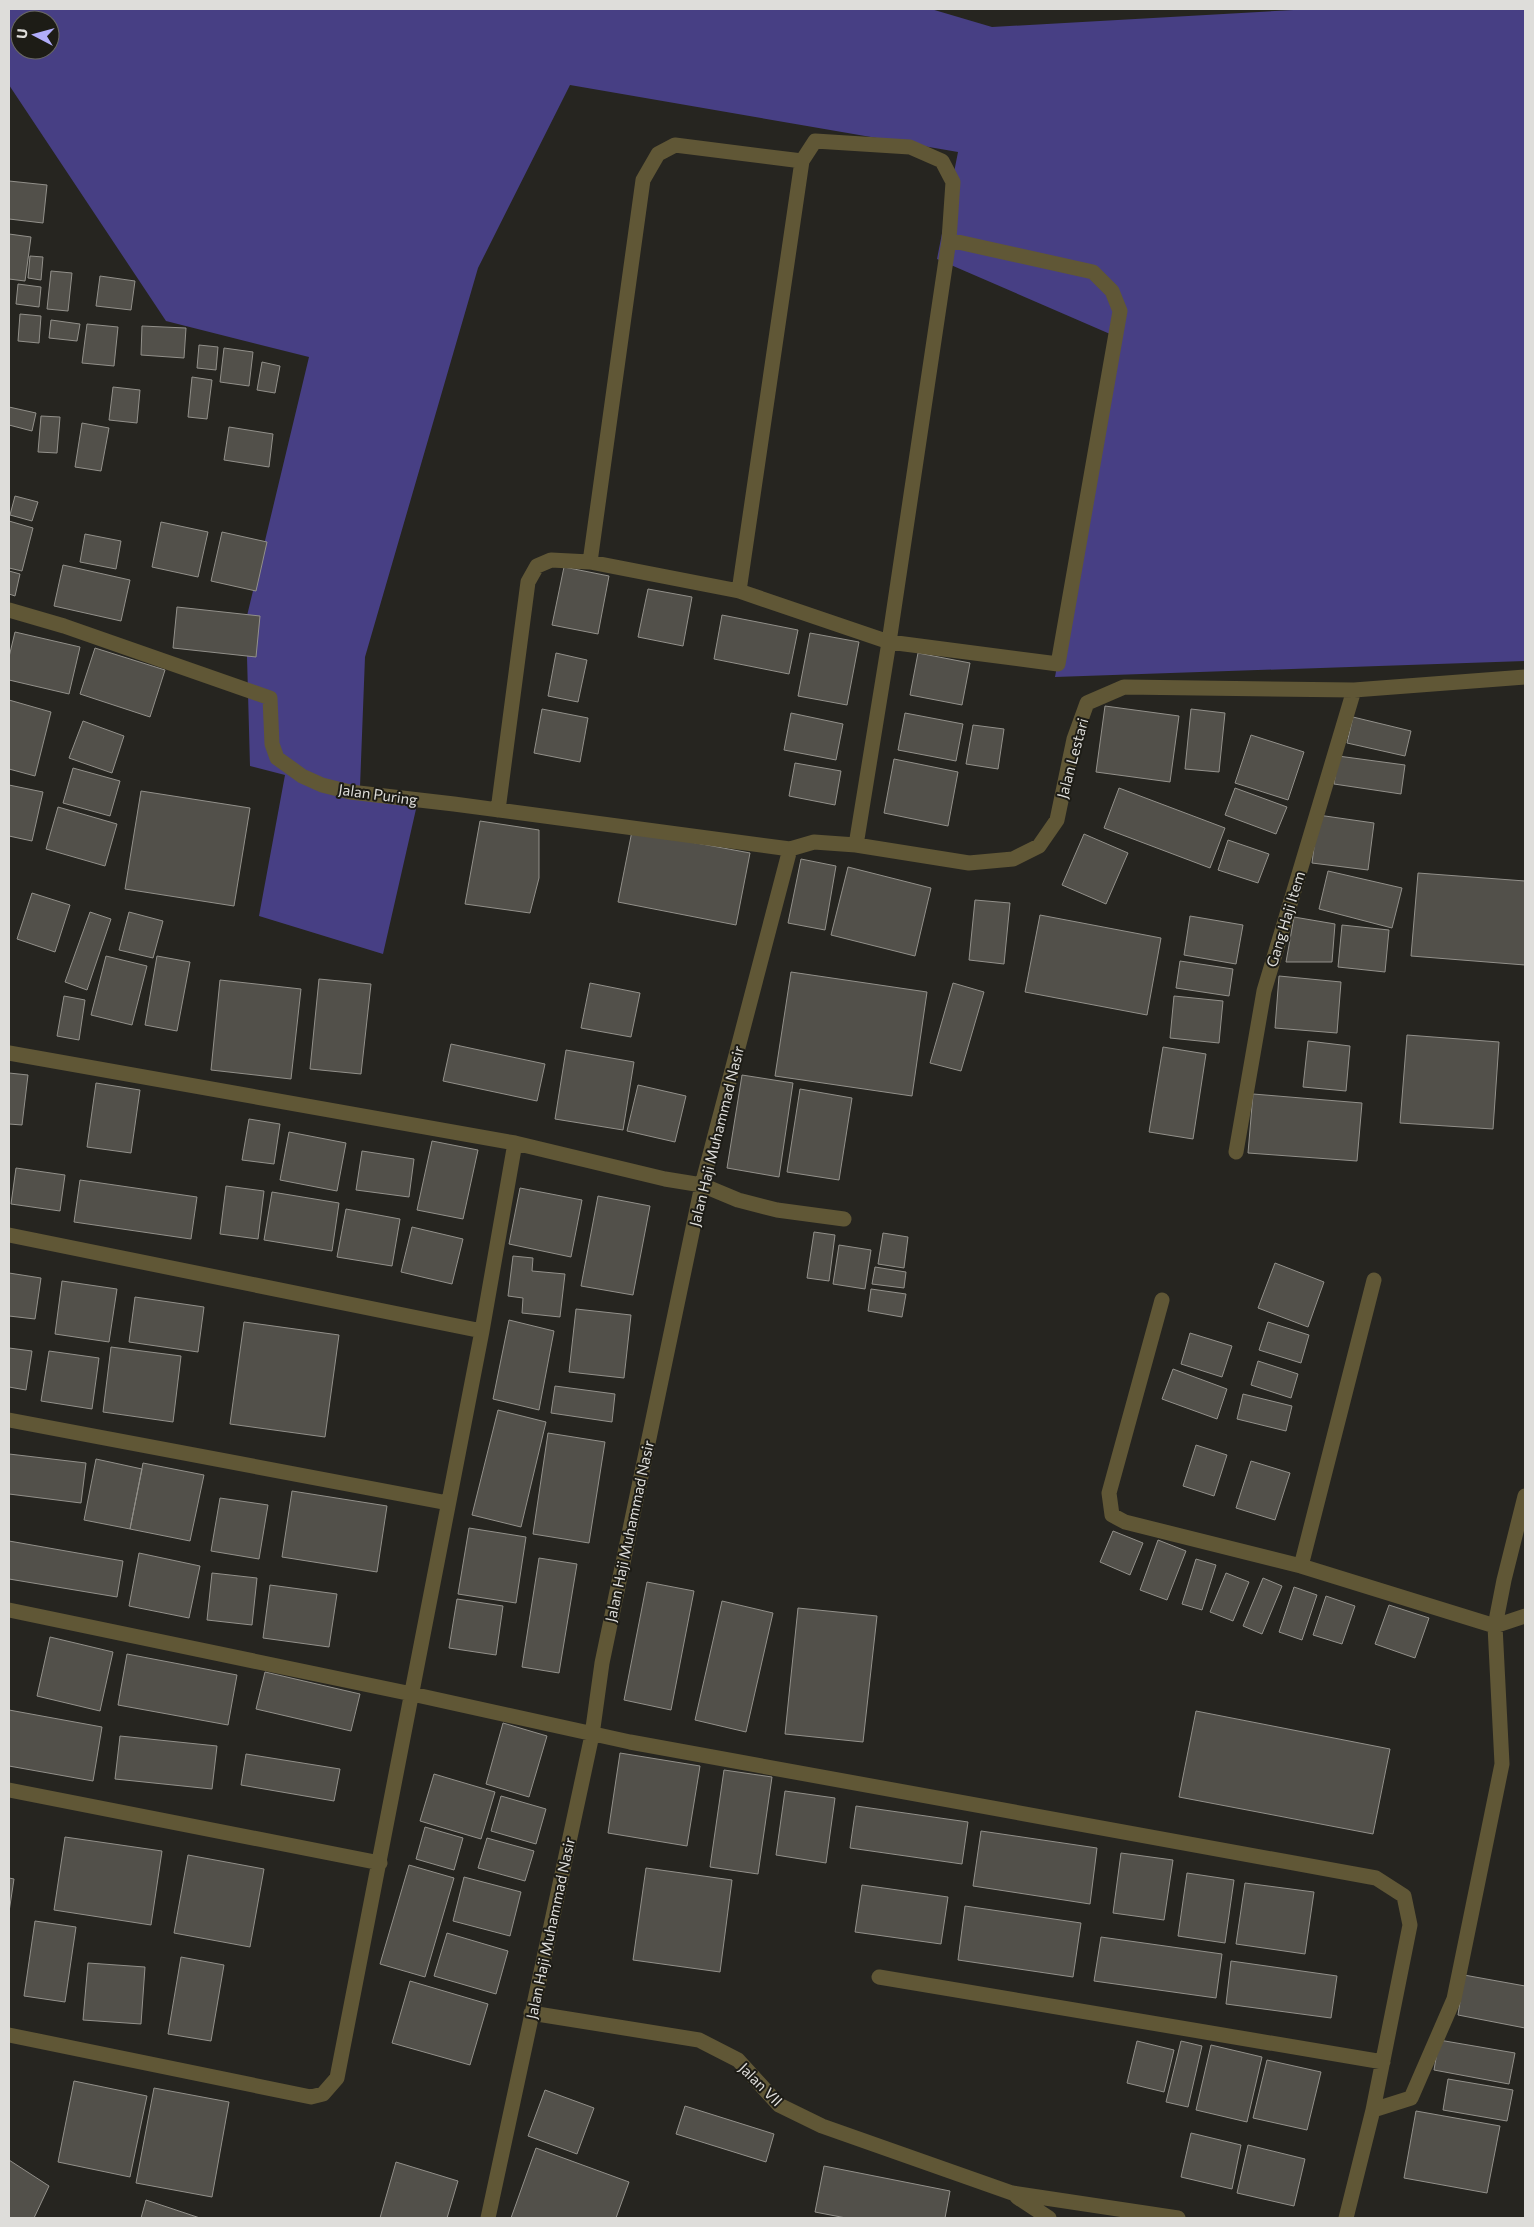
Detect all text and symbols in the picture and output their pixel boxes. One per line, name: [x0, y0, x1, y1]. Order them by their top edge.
north arrow: [10, 10, 60, 60]
text: U: [13, 28, 31, 40]
street label: Jalan Lestari: [1053, 716, 1091, 800]
street label: Jalan Puring: [337, 780, 419, 808]
street label: Gang Haji Item: [1262, 869, 1308, 969]
street label: Jalan Haji Muhammad Nasir: [685, 1044, 747, 1228]
street label: Jalan Haji Muhammad Nasir: [601, 1438, 657, 1624]
street label: Jalan Haji Muhammad Nasir: [522, 1835, 578, 2021]
street label: Jalan VII: [736, 2059, 786, 2109]

